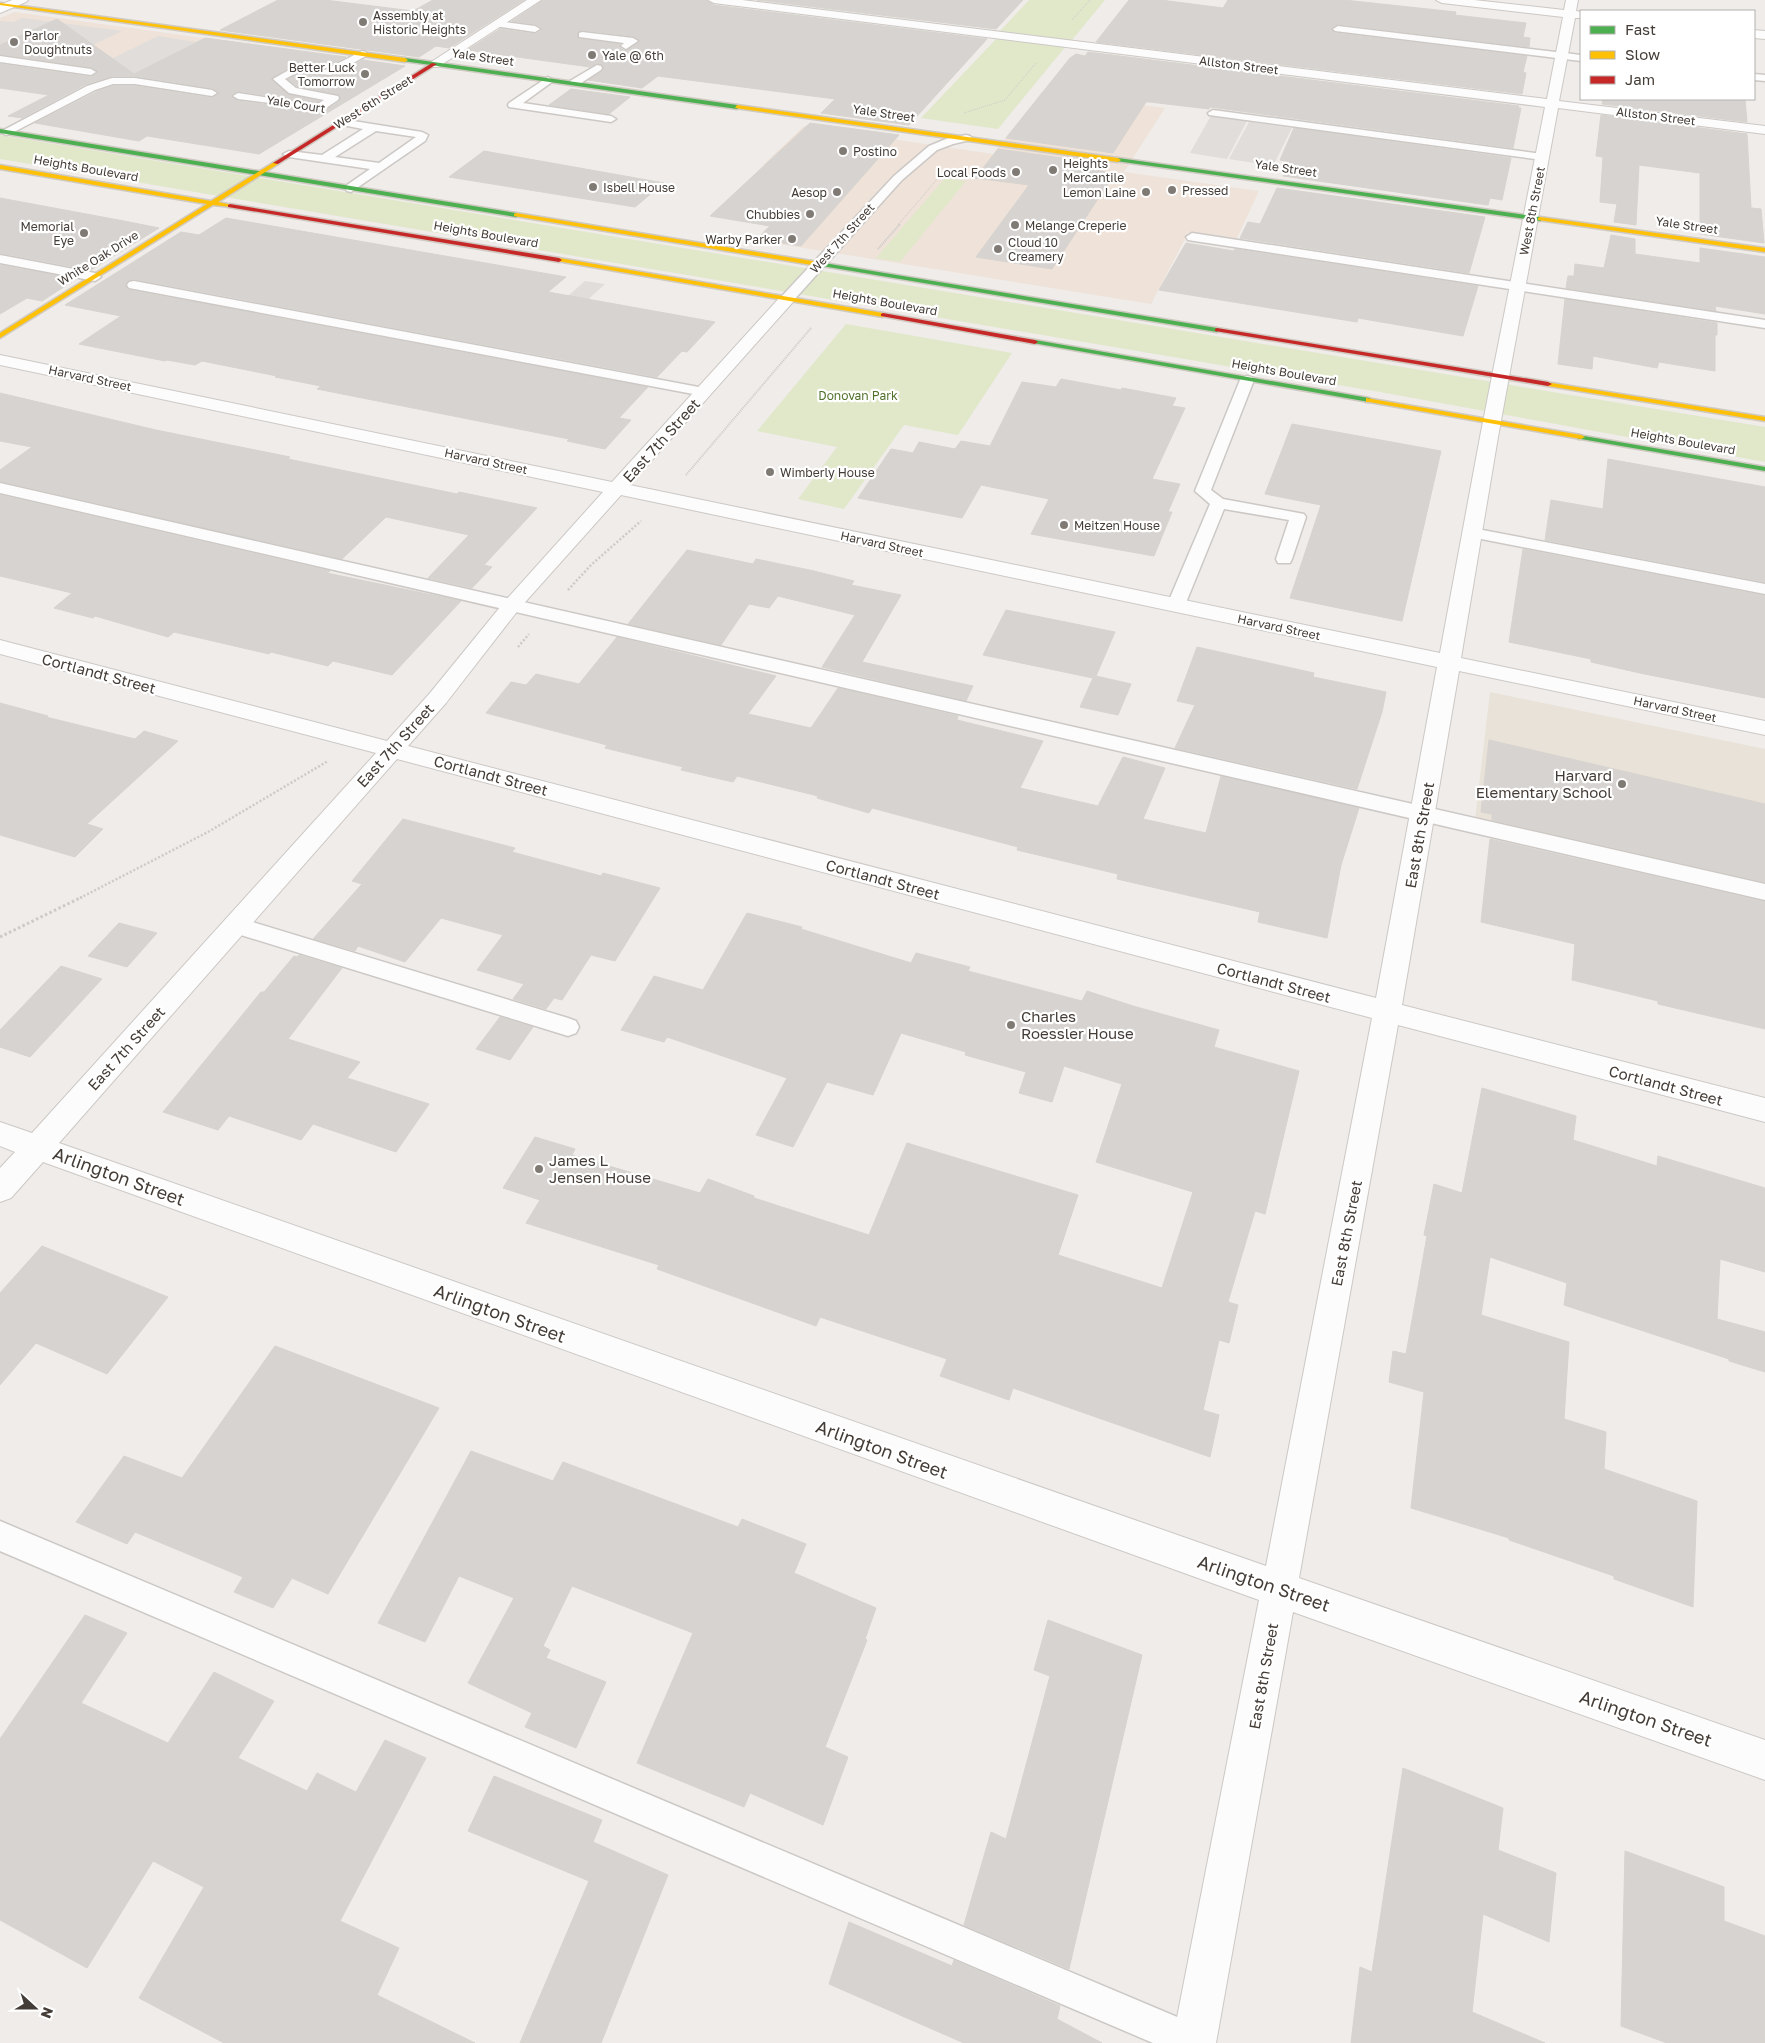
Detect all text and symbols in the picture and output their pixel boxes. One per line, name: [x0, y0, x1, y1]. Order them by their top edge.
place label: Assembly at Historic Heights: [373, 8, 466, 37]
legend: [1580, 10, 1755, 100]
marker: Assembly at Historic Heights: [357, 16, 369, 28]
text: Fast: [1625, 20, 1656, 38]
place label: Parlor Doughtnuts: [24, 28, 92, 57]
marker: Parlor Doughtnuts: [8, 36, 20, 48]
street label: Yale Street: [451, 45, 515, 69]
text: Slow: [1625, 45, 1660, 63]
place label: Yale @ 6th: [602, 48, 664, 63]
marker: Yale @ 6th: [586, 49, 598, 61]
street label: Allston Street: [1199, 53, 1280, 77]
place label: Better Luck Tomorrow: [289, 60, 355, 89]
marker: Better Luck Tomorrow: [359, 68, 371, 80]
text: Jam: [1625, 70, 1655, 88]
street label: West 6th Street: [331, 72, 415, 132]
street label: Yale Court: [265, 92, 327, 116]
street label: Yale Street: [852, 101, 916, 125]
street label: Allston Street: [1616, 104, 1697, 128]
place label: Postino: [853, 144, 897, 159]
marker: Postino: [837, 145, 849, 157]
street label: Heights Boulevard: [32, 151, 140, 185]
place label: Heights Mercantile: [1063, 156, 1124, 185]
street label: Yale Street: [1254, 156, 1318, 180]
marker: Heights Mercantile: [1047, 164, 1059, 176]
place label: Local Foods: [937, 165, 1006, 180]
street label: West 8th Street: [1516, 165, 1548, 257]
marker: Local Foods: [1010, 166, 1022, 178]
place label: Isbell House: [603, 180, 675, 195]
marker: Isbell House: [587, 181, 599, 193]
place label: Pressed: [1182, 183, 1228, 198]
marker: Pressed: [1166, 184, 1178, 196]
place label: Aesop: [791, 185, 827, 200]
place label: Lemon Laine: [1063, 185, 1136, 200]
marker: Aesop: [831, 186, 843, 198]
marker: Lemon Laine: [1140, 186, 1152, 198]
street label: West 7th Street: [807, 200, 878, 276]
place label: Chubbies: [746, 207, 800, 222]
marker: Chubbies: [804, 208, 816, 220]
street label: Yale Street: [1655, 213, 1719, 237]
street label: Heights Boulevard: [432, 217, 540, 251]
place label: Melange Creperie: [1025, 218, 1127, 233]
place label: Memorial Eye: [20, 219, 74, 248]
marker: Melange Creperie: [1009, 219, 1021, 231]
street label: White Oak Drive: [55, 227, 141, 289]
marker: Memorial Eye: [78, 227, 90, 239]
place label: Warby Parker: [705, 232, 782, 247]
marker: Warby Parker: [786, 233, 798, 245]
place label: Cloud 10 Creamery: [1008, 235, 1064, 264]
marker: Cloud 10 Creamery: [992, 243, 1004, 255]
street label: Heights Boulevard: [831, 285, 939, 319]
street label: Heights Boulevard: [1230, 355, 1338, 389]
street label: Harvard Street: [47, 362, 133, 394]
park label: Donovan Park: [818, 388, 898, 403]
street label: East 7th Street: [619, 394, 703, 486]
street label: Heights Boulevard: [1629, 424, 1737, 458]
street label: Harvard Street: [443, 445, 529, 477]
place label: Wimberly House: [780, 465, 875, 480]
marker: Wimberly House: [764, 466, 776, 478]
place label: Meitzen House: [1074, 518, 1160, 533]
marker: Meitzen House: [1058, 519, 1070, 531]
street label: Harvard Street: [839, 528, 925, 560]
street label: Harvard Street: [1236, 611, 1322, 643]
street label: Cortlandt Street: [40, 649, 158, 697]
street label: Harvard Street: [1632, 693, 1718, 725]
street label: East 7th Street: [353, 699, 437, 791]
street label: Cortlandt Street: [432, 751, 550, 799]
place label: Harvard Elementary School: [1476, 766, 1612, 801]
marker: Harvard Elementary School: [1616, 778, 1628, 790]
street label: East 8th Street: [1401, 780, 1437, 890]
street label: Cortlandt Street: [824, 855, 942, 903]
street label: Cortlandt Street: [1215, 958, 1333, 1006]
street label: East 7th Street: [84, 1002, 168, 1094]
place label: Charles Roessler House: [1021, 1007, 1134, 1042]
marker: Charles Roessler House: [1005, 1019, 1017, 1031]
street label: Cortlandt Street: [1607, 1061, 1725, 1109]
street label: Arlington Street: [50, 1142, 188, 1210]
place label: James L Jensen House: [549, 1151, 651, 1186]
marker: James L Jensen House: [533, 1163, 545, 1175]
street label: East 8th Street: [1327, 1178, 1365, 1288]
street label: Arlington Street: [431, 1279, 569, 1347]
street label: Arlington Street: [813, 1415, 951, 1483]
street label: Arlington Street: [1195, 1550, 1333, 1616]
street label: East 8th Street: [1245, 1621, 1281, 1731]
street label: Arlington Street: [1577, 1685, 1715, 1751]
north arrow: [10, 1983, 60, 2033]
text: N: [38, 2005, 57, 2021]

